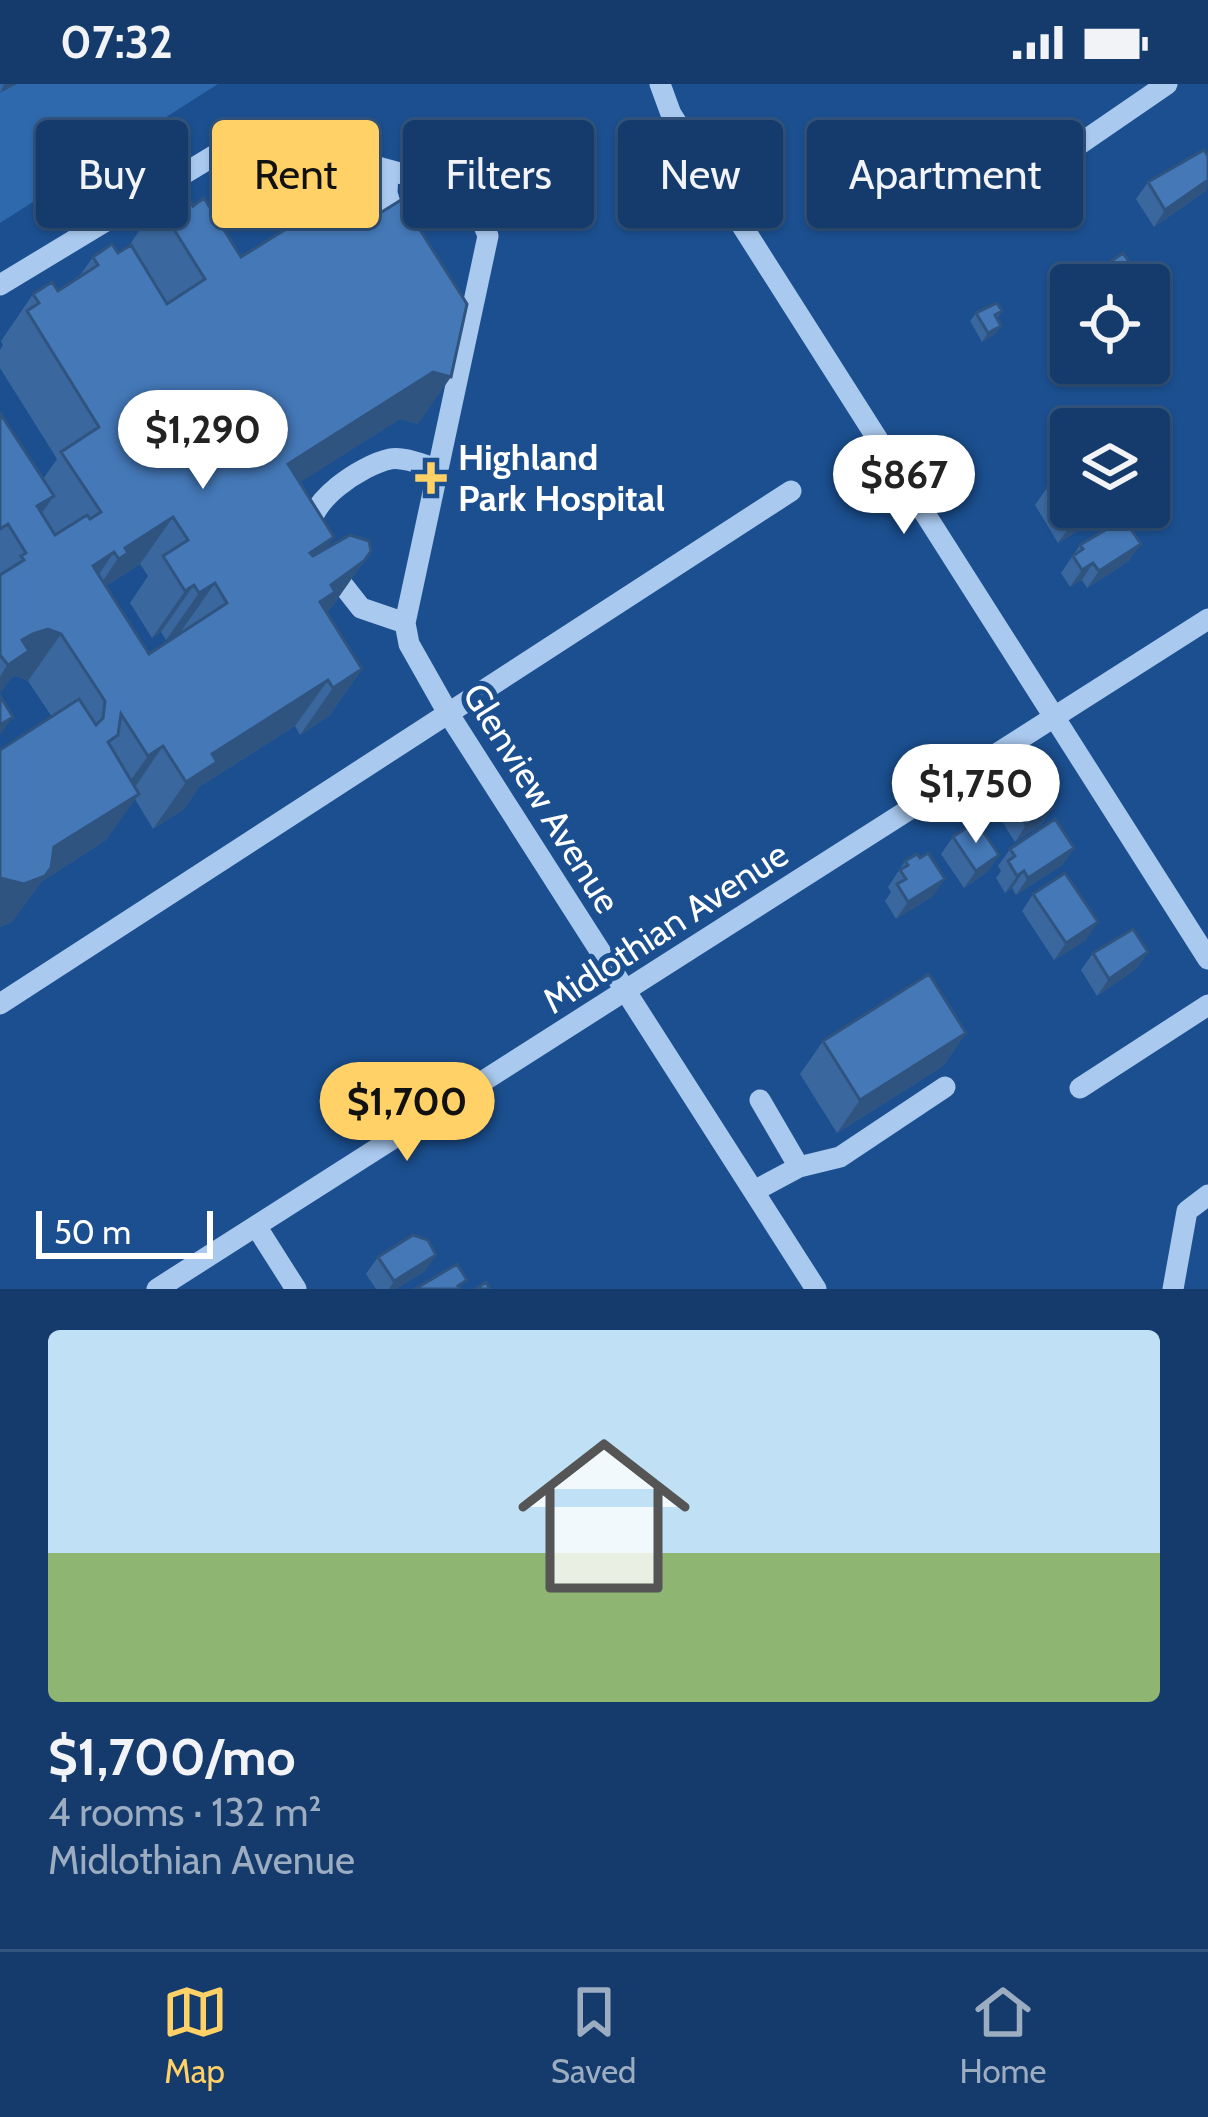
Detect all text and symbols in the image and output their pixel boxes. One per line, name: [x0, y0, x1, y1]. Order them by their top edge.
text: 07:32: [60, 15, 173, 69]
chip: Buy: [36, 120, 188, 228]
chip: Rent: [212, 120, 379, 228]
chip: Filters: [403, 120, 594, 228]
chip: New: [618, 120, 783, 228]
chip: Apartment: [807, 120, 1083, 228]
map controls: [1050, 264, 1170, 528]
button: locate: [1050, 264, 1170, 384]
pin: $1,290: [105, 390, 301, 492]
text: $1,290: [145, 405, 261, 453]
button: layers: [1050, 408, 1170, 528]
place label: Highland Park Hospital: [458, 435, 665, 520]
pin: $867: [833, 435, 975, 537]
text: $867: [860, 450, 948, 498]
marker: Highland Park Hospital: [415, 462, 447, 494]
street label: Glenview Avenue: [454, 675, 630, 921]
pin: $1,750: [878, 744, 1074, 846]
text: $1,750: [919, 759, 1033, 807]
street label: Midlothian Avenue: [534, 831, 796, 1023]
pin: $1,700: [309, 1062, 505, 1164]
text: $1,700: [347, 1077, 467, 1125]
scale bar: [36, 1205, 213, 1258]
text: 50 m: [54, 1212, 131, 1252]
icon: home: [496, 1408, 712, 1624]
text: $1,700/mo: [48, 1726, 296, 1788]
text: 4 rooms · 132 m²: [48, 1788, 321, 1836]
text: Midlothian Avenue: [48, 1836, 355, 1884]
tab: Map: [162, 1979, 228, 2091]
tab: Saved: [551, 1979, 636, 2091]
tab: Home: [960, 1979, 1046, 2091]

